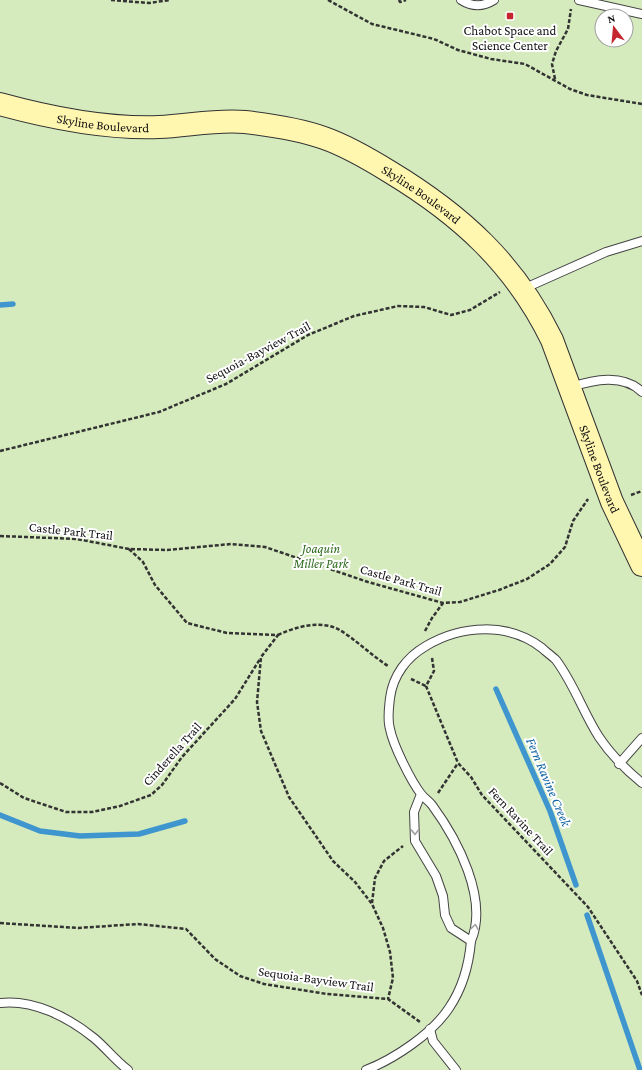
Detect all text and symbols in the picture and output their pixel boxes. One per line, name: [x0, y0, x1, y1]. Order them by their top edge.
north arrow: [594, 8, 634, 48]
marker: Chabot Space and Science Center: [505, 11, 515, 21]
text: N: [606, 11, 617, 25]
place label: Chabot Space and Science Center: [464, 23, 557, 53]
street label: Skyline Boulevard: [56, 110, 149, 135]
street label: Skyline Boulevard: [379, 161, 464, 227]
street label: Sequoia-Bayview Trail: [203, 318, 313, 386]
street label: Skyline Boulevard: [577, 423, 624, 515]
street label: Castle Park Trail: [28, 519, 114, 543]
park label: Joaquin Miller Park: [292, 541, 350, 571]
street label: Castle Park Trail: [358, 561, 444, 599]
street label: Cinderella Trail: [140, 719, 205, 789]
water label: Fern Ravine Creek: [523, 735, 575, 830]
street label: Fern Ravine Trail: [486, 784, 557, 859]
one-way arrow: [410, 829, 419, 835]
one-way arrow: [470, 923, 479, 930]
street label: Sequoia-Bayview Trail: [257, 963, 375, 995]

